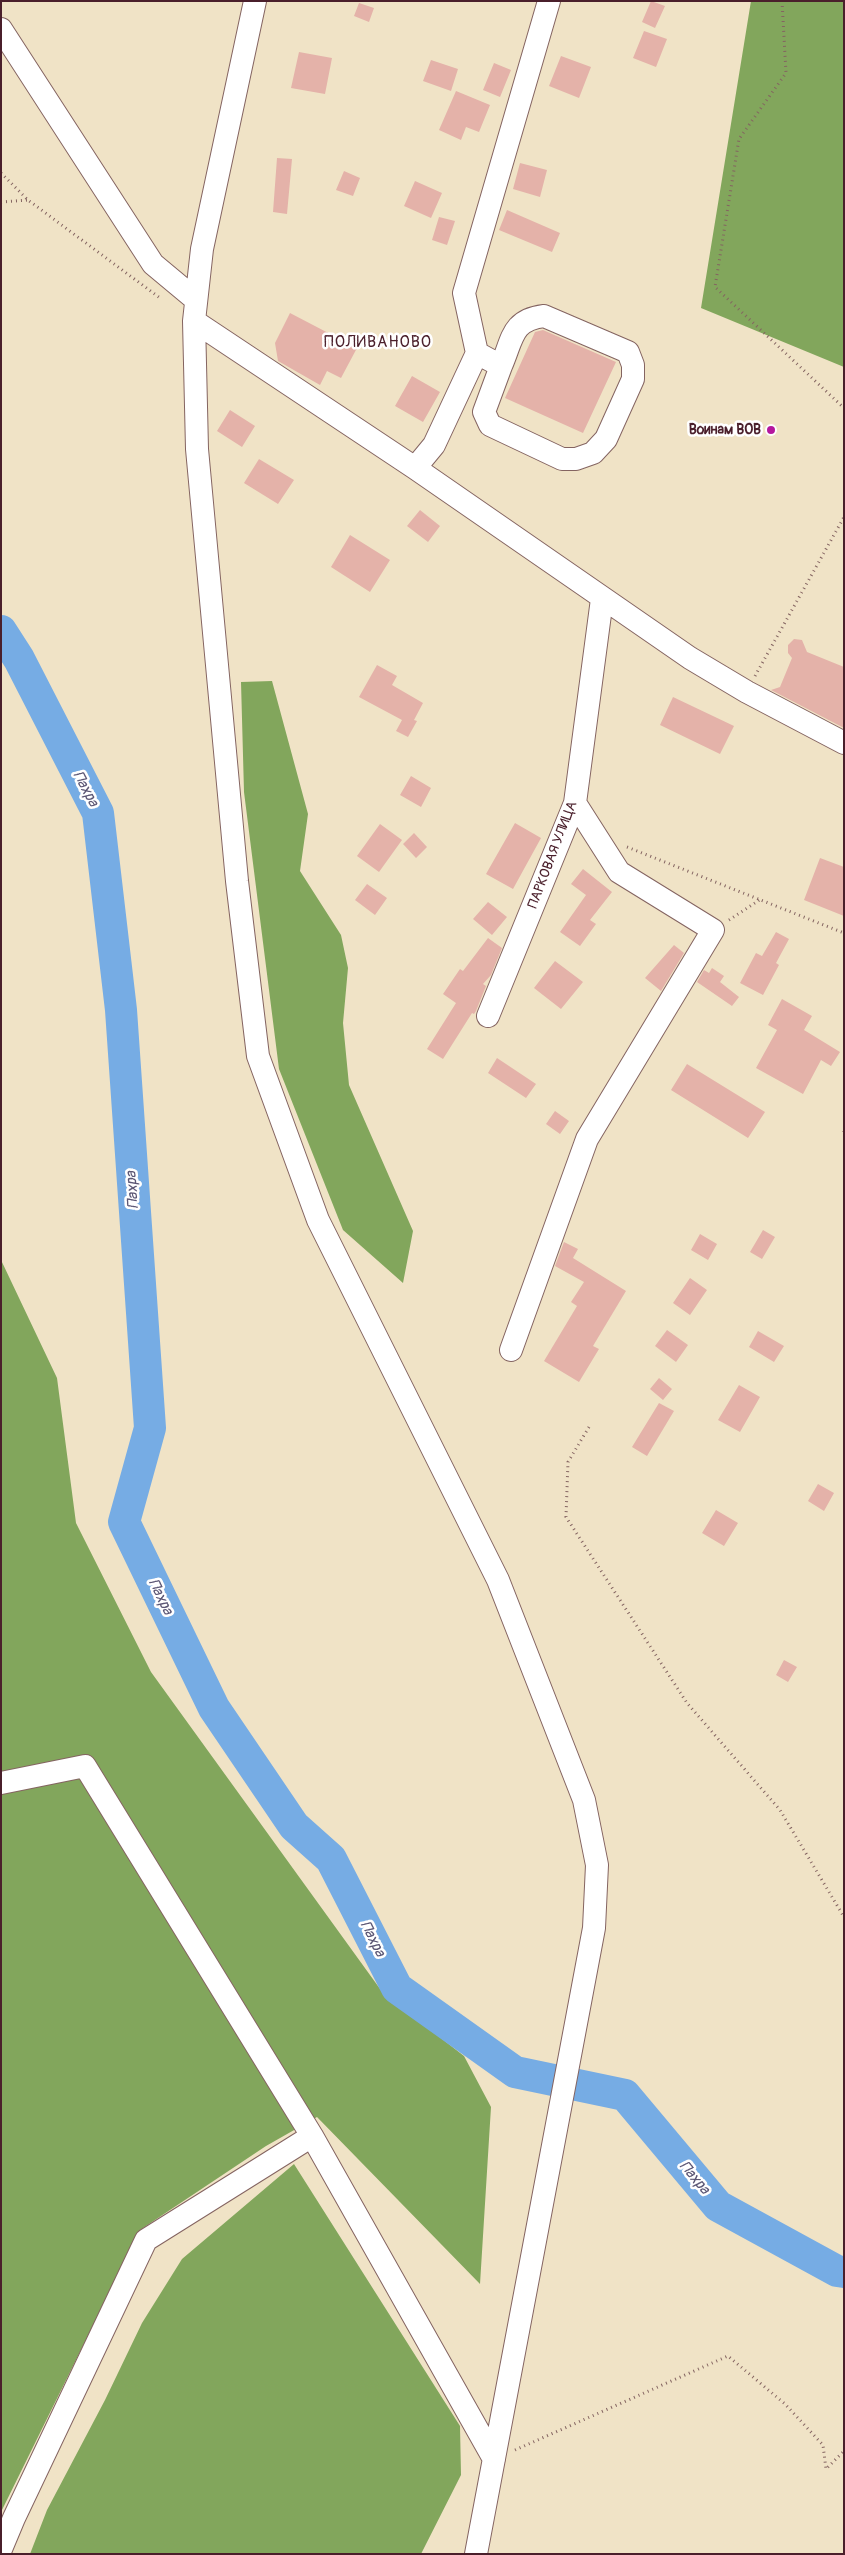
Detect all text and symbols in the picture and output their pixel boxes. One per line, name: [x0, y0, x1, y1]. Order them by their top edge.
district label: ПОЛИВАНОВО: [323, 333, 433, 353]
place label: Воинам ВОВ: [689, 422, 761, 438]
marker: Воинам ВОВ: [765, 424, 777, 436]
water label: Пахра: [68, 768, 102, 810]
street label: ПАРКОВАЯ УЛИЦА: [525, 799, 581, 911]
water label: Пахра: [123, 1171, 143, 1209]
water label: Пахра: [144, 1576, 176, 1618]
water label: Пахра: [355, 1918, 389, 1960]
water label: Пахра: [675, 2158, 713, 2198]

